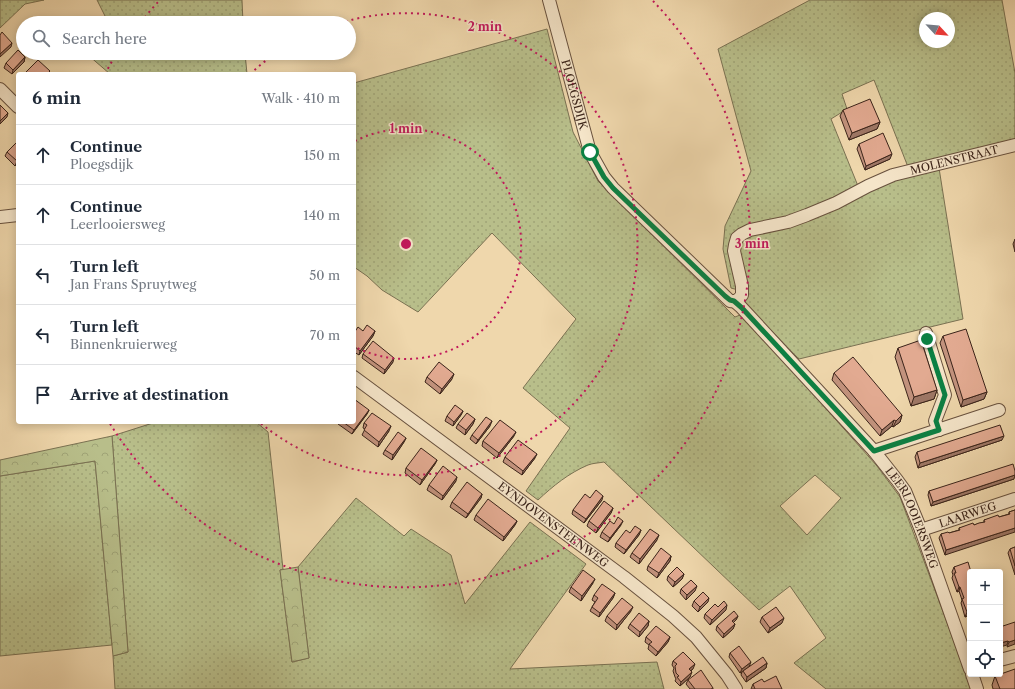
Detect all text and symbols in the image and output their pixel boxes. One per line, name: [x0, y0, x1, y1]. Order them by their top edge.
north arrow: [919, 12, 955, 48]
search box: [16, 16, 356, 60]
text: 2 min: [468, 19, 503, 34]
icon: search: [30, 27, 52, 49]
text: Search here: [62, 29, 147, 48]
street label: PLOEGSDIJK: [558, 58, 591, 132]
text: 6 min: [32, 88, 81, 108]
text: Walk · 410 m: [262, 90, 340, 106]
text: 1 min: [390, 121, 423, 136]
text: Continue: [70, 137, 142, 156]
street label: MOLENSTRAAT: [909, 142, 1001, 178]
route start: [581, 143, 599, 161]
icon: ahead: [32, 144, 54, 166]
text: 150 m: [304, 147, 340, 163]
text: Ploegsdijk: [70, 156, 133, 172]
text: Continue: [70, 197, 142, 216]
icon: ahead: [32, 204, 54, 226]
text: 140 m: [303, 207, 340, 223]
text: Leerlooiersweg: [70, 216, 165, 232]
text: 3 min: [735, 236, 770, 251]
centre of rings: [399, 237, 413, 251]
text: Turn left: [70, 257, 139, 276]
icon: left: [32, 264, 54, 286]
text: 50 m: [309, 267, 340, 283]
text: Jan Frans Spruytweg: [70, 276, 196, 292]
text: Turn left: [70, 317, 139, 336]
icon: left: [32, 324, 54, 346]
text: 70 m: [310, 327, 340, 343]
route end: [918, 330, 936, 348]
text: Binnenkruierweg: [70, 336, 177, 352]
icon: arrive: [32, 384, 54, 406]
text: Arrive at destination: [70, 385, 229, 404]
street label: LEERLOOIERSWEG: [882, 464, 941, 571]
street label: EYNDOVENSTEENWEG: [495, 479, 612, 570]
street label: LAARWEG: [937, 499, 998, 531]
map controls: [967, 569, 1003, 677]
button: +: [967, 569, 1003, 605]
button: −: [967, 605, 1003, 641]
button: locate: [967, 641, 1003, 677]

